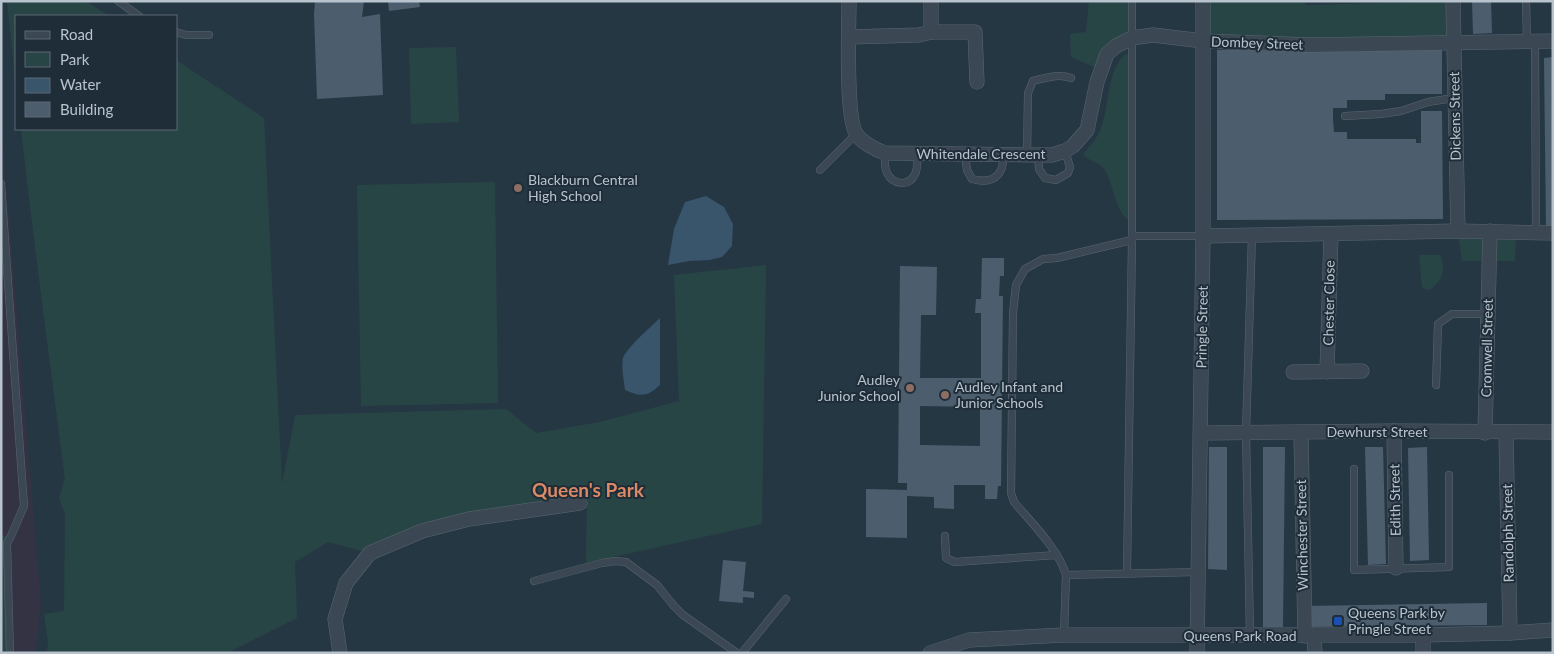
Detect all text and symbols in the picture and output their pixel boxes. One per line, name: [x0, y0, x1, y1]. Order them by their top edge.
legend: [15, 15, 178, 130]
text: Road: [60, 25, 93, 43]
street label: Dombey Street: [1211, 32, 1303, 53]
text: Park: [60, 50, 90, 68]
street label: Dickens Street: [1445, 71, 1464, 161]
text: Water: [60, 75, 101, 93]
text: Building: [60, 100, 113, 118]
street label: Whitendale Crescent: [916, 145, 1046, 162]
place label: Blackburn Central High School: [528, 171, 638, 204]
marker: Blackburn Central High School: [512, 182, 524, 194]
street label: Chester Close: [1319, 260, 1338, 346]
street label: Pringle Street: [1192, 285, 1211, 369]
street label: Cromwell Street: [1477, 298, 1496, 398]
place label: Audley Junior School: [818, 371, 901, 404]
place label: Audley Infant and Junior Schools: [955, 378, 1063, 411]
marker: Audley Junior School: [904, 382, 916, 394]
marker: Audley Infant and Junior Schools: [939, 389, 951, 401]
street label: Dewhurst Street: [1326, 423, 1428, 440]
street label: Edith Street: [1385, 464, 1404, 536]
district label: Queen's Park: [532, 478, 645, 501]
street label: Winchester Street: [1292, 479, 1311, 591]
street label: Randolph Street: [1498, 484, 1517, 582]
place label: Queens Park by Pringle Street: [1348, 604, 1446, 637]
marker: Queens Park by Pringle Street: [1332, 615, 1344, 627]
street label: Queens Park Road: [1183, 627, 1297, 644]

